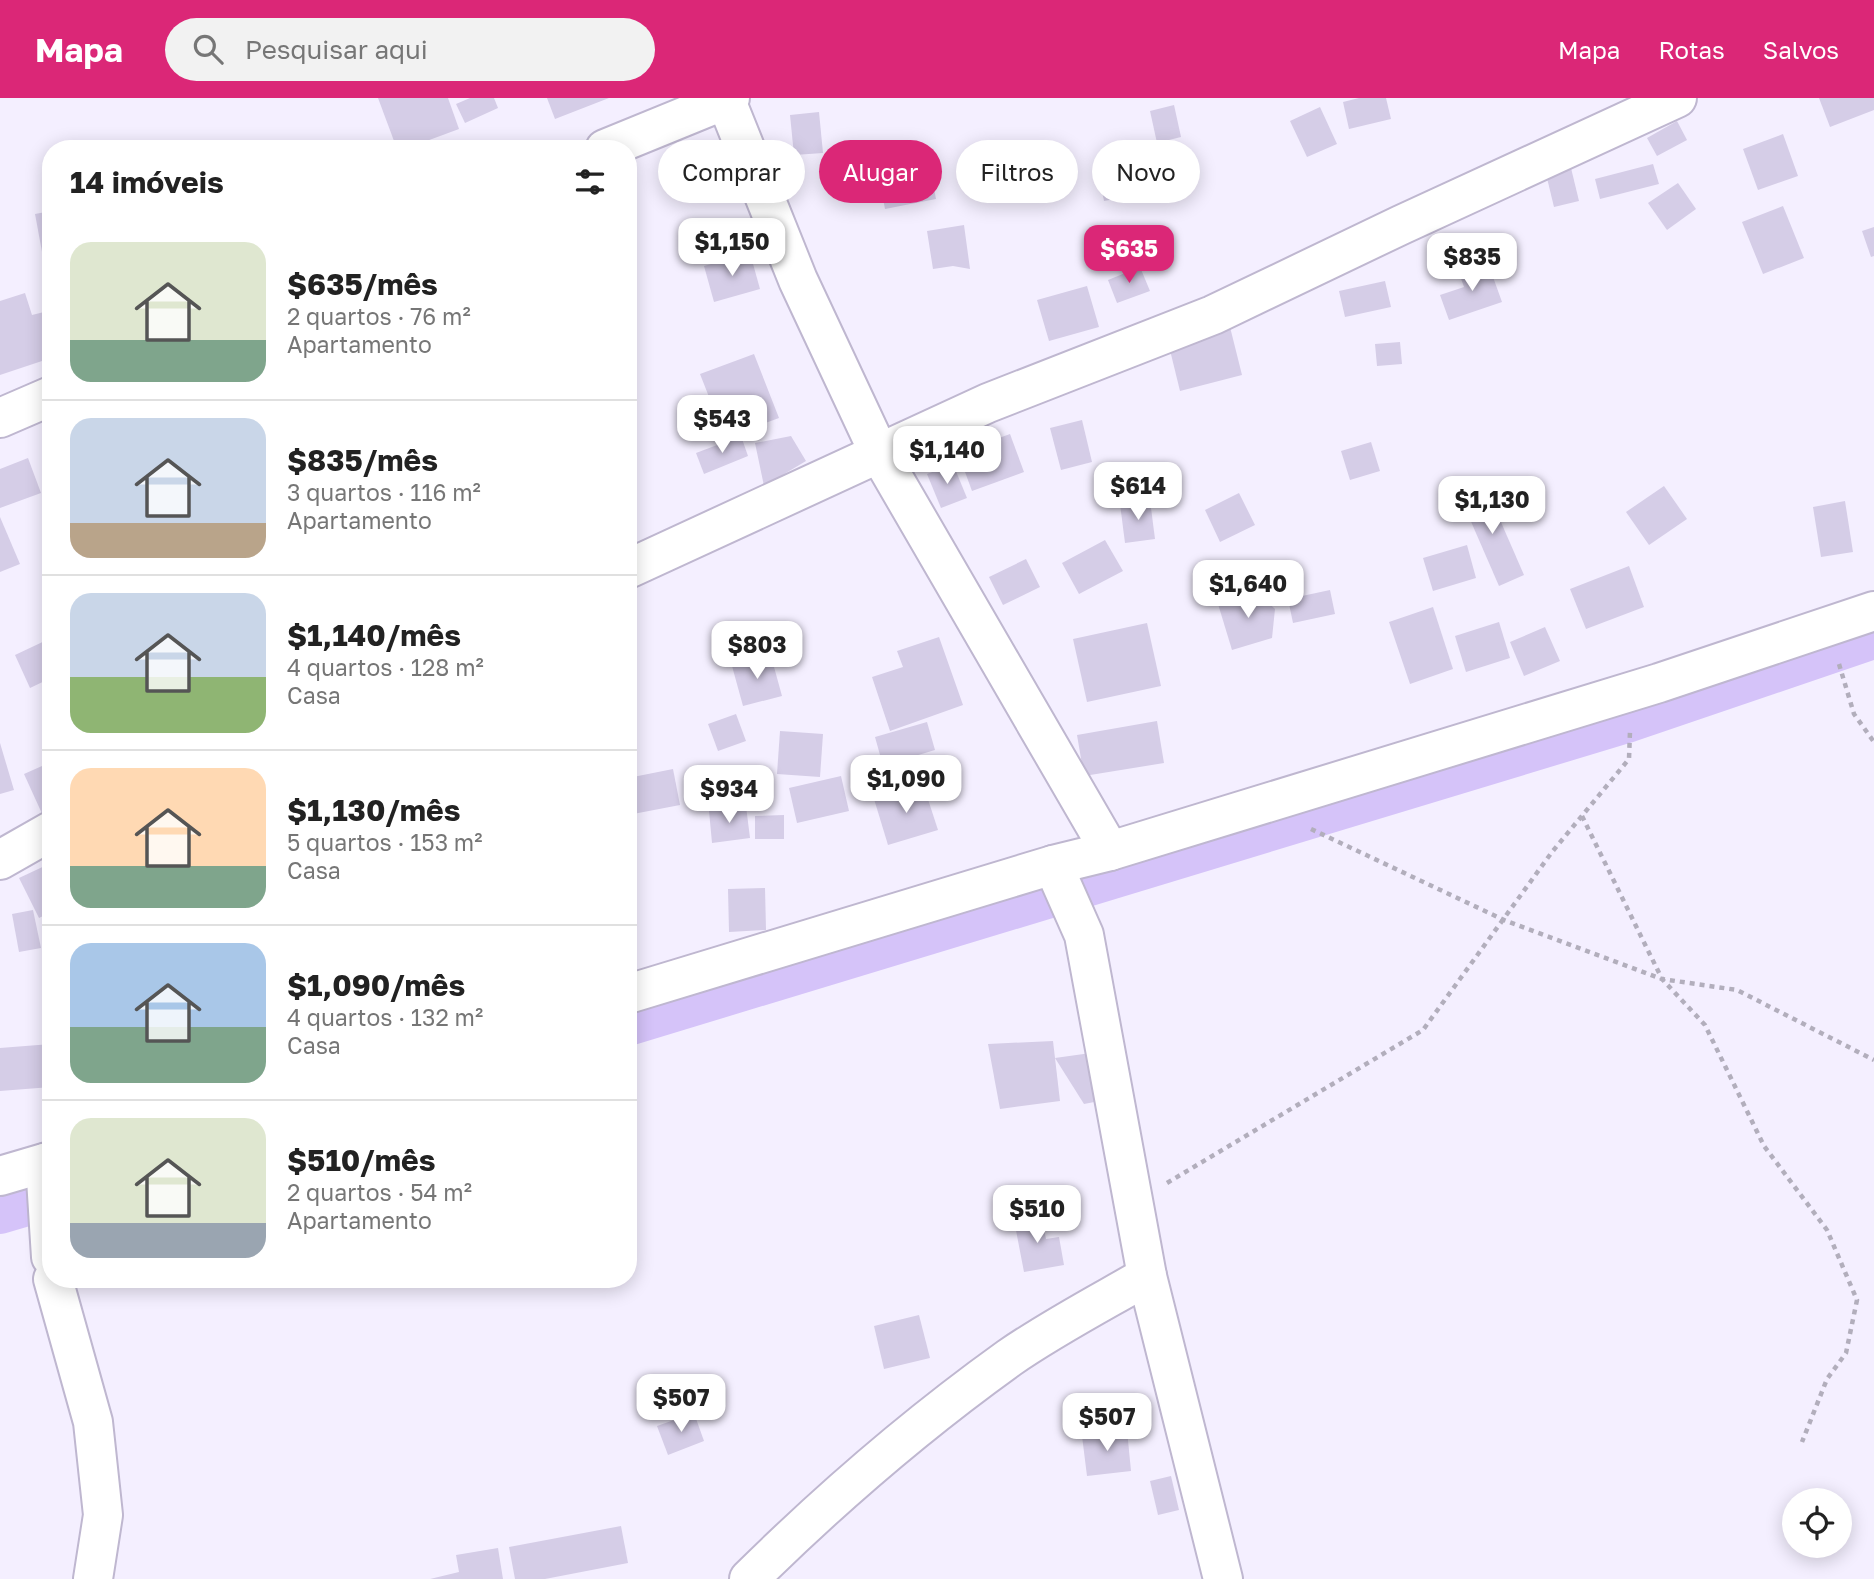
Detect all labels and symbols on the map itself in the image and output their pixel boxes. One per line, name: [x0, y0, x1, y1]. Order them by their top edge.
pin: $1,150: [675, 218, 789, 278]
pin: $635: [1088, 226, 1170, 285]
pin: $835: [1431, 234, 1513, 293]
pin: $543: [681, 396, 763, 455]
pin: $1,140: [890, 426, 1004, 486]
pin: $614: [1097, 462, 1179, 522]
pin: $1,130: [1435, 476, 1549, 536]
pin: $1,640: [1191, 560, 1305, 620]
pin: $803: [716, 622, 798, 681]
pin: $1,090: [849, 756, 963, 815]
pin: $934: [688, 766, 770, 825]
pin: $510: [996, 1186, 1078, 1245]
pin: $507: [640, 1374, 722, 1434]
pin: $507: [1066, 1394, 1148, 1453]

